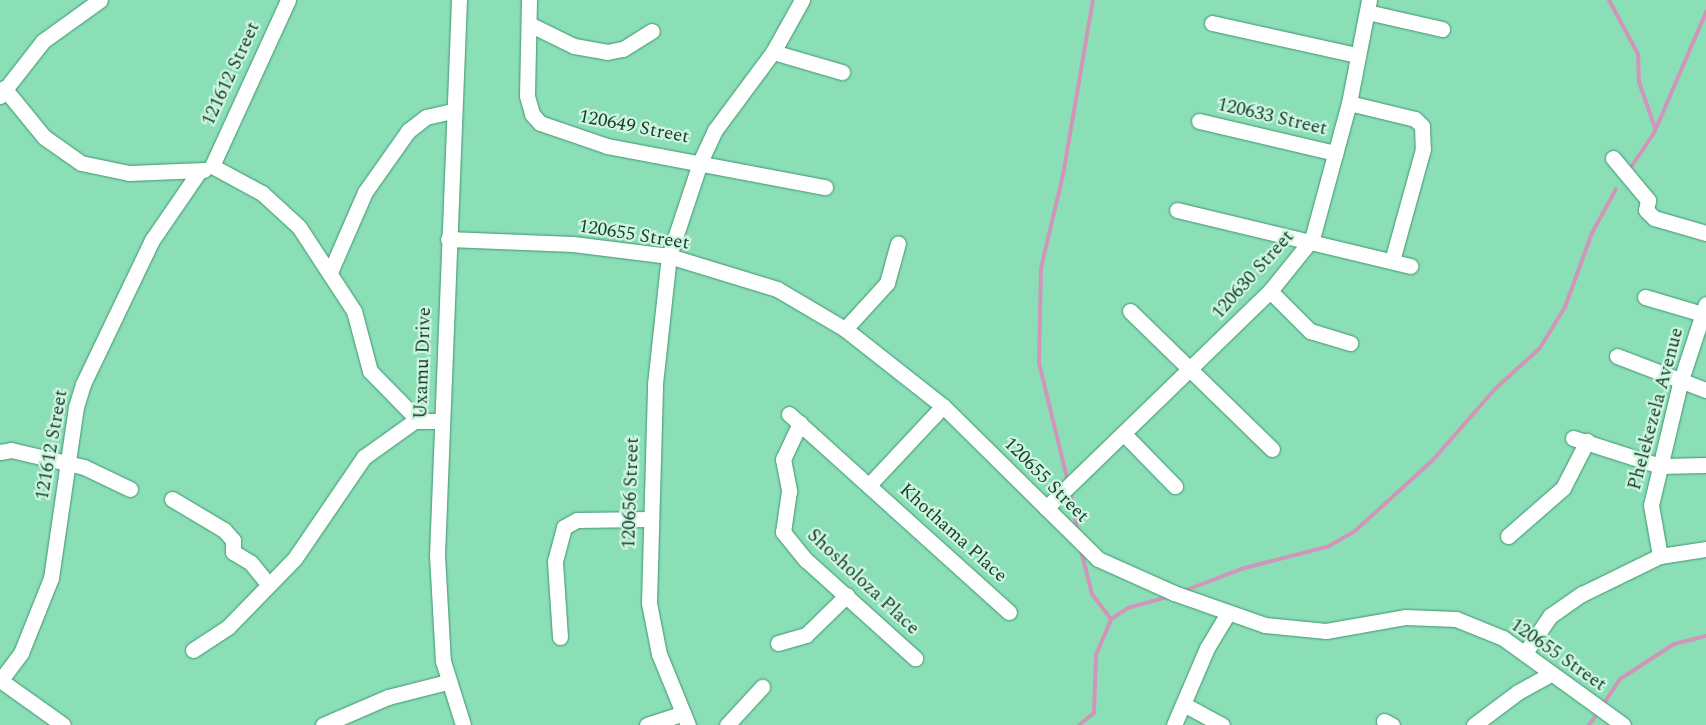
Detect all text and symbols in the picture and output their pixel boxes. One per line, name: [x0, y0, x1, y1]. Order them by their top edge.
street label: 121612 Street: [197, 19, 265, 129]
street label: 120633 Street: [1215, 93, 1329, 141]
street label: 120649 Street: [577, 105, 691, 149]
street label: 120655 Street: [577, 215, 691, 255]
street label: 120630 Street: [1207, 226, 1299, 324]
street label: Uxamu Drive: [410, 307, 436, 419]
street label: Phelekezela Avenue: [1623, 325, 1689, 493]
street label: 121612 Street: [31, 388, 73, 502]
street label: 120655 Street: [998, 432, 1094, 528]
street label: 120656 Street: [618, 437, 644, 549]
street label: Khothama Place: [894, 479, 1012, 587]
street label: Shosholoza Place: [802, 524, 924, 640]
street label: 120655 Street: [1506, 614, 1610, 696]

